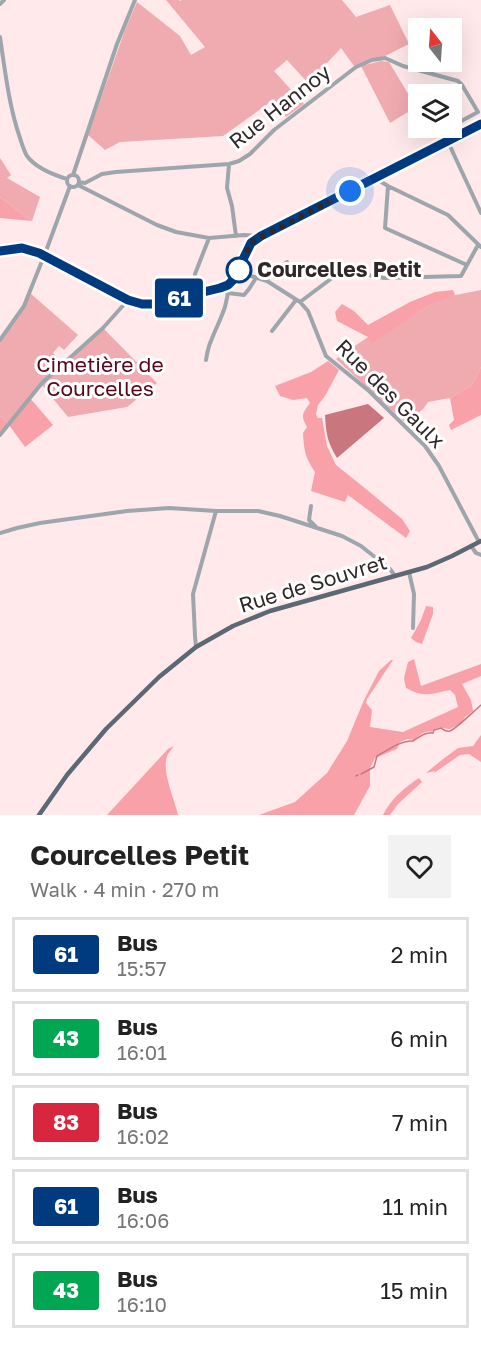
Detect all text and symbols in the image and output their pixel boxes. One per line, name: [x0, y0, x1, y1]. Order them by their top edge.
north arrow: [408, 18, 462, 72]
map controls: [408, 18, 462, 138]
street label: Rue Hannoy: [223, 58, 335, 154]
button: layers: [408, 84, 462, 138]
your location: [335, 176, 365, 206]
place label: Courcelles Petit: [257, 256, 421, 282]
marker: Courcelles Petit: [226, 257, 252, 283]
line badge: 61: [152, 278, 206, 318]
text: 61: [167, 285, 191, 311]
street label: Rue des Gaulx: [331, 333, 451, 454]
park label: Cimetière de Courcelles: [36, 351, 164, 401]
street label: Rue de Souvret: [236, 548, 390, 618]
button: heart: [388, 835, 451, 898]
text: Courcelles Petit: [30, 838, 249, 871]
text: Walk · 4 min · 270 m: [30, 877, 219, 901]
text: Bus: [117, 929, 158, 956]
text: 61: [54, 941, 78, 967]
text: 2 min: [391, 941, 448, 968]
text: 15:57: [117, 956, 167, 980]
text: Bus: [117, 1013, 158, 1040]
text: 43: [53, 1025, 79, 1051]
text: 6 min: [390, 1025, 448, 1052]
text: 16:01: [117, 1040, 167, 1064]
text: Bus: [117, 1097, 158, 1124]
text: 83: [53, 1109, 79, 1135]
text: 7 min: [392, 1109, 448, 1136]
text: 16:02: [117, 1124, 169, 1148]
text: Bus: [117, 1181, 158, 1208]
text: 61: [54, 1193, 78, 1219]
text: 11 min: [382, 1193, 448, 1220]
text: 16:06: [117, 1208, 169, 1232]
text: Bus: [117, 1265, 158, 1292]
text: 43: [53, 1277, 79, 1303]
text: 15 min: [380, 1277, 448, 1304]
text: 16:10: [117, 1292, 167, 1316]

